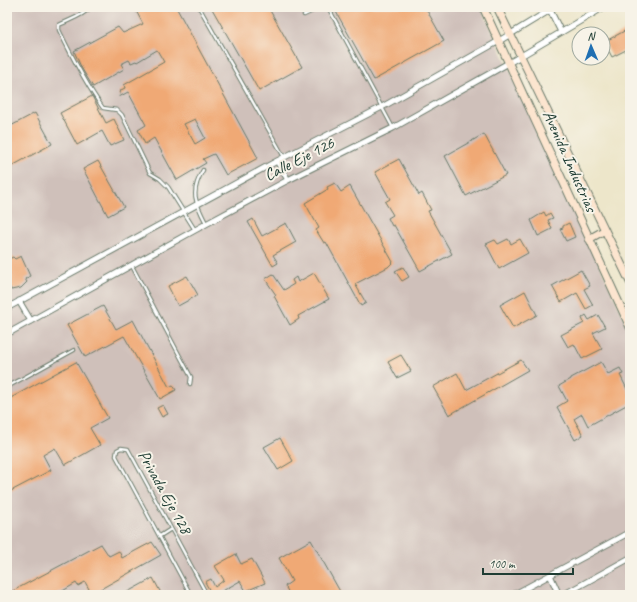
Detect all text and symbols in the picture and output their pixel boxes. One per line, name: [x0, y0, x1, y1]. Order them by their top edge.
north arrow: [571, 26, 611, 66]
text: N: [587, 29, 596, 43]
street label: Avenida Industrias: [538, 107, 603, 217]
street label: Calle Eje 126: [260, 132, 339, 186]
street label: Privada Eje 128: [133, 446, 198, 540]
scale bar: [483, 550, 573, 576]
text: 100 m: [489, 556, 516, 572]

